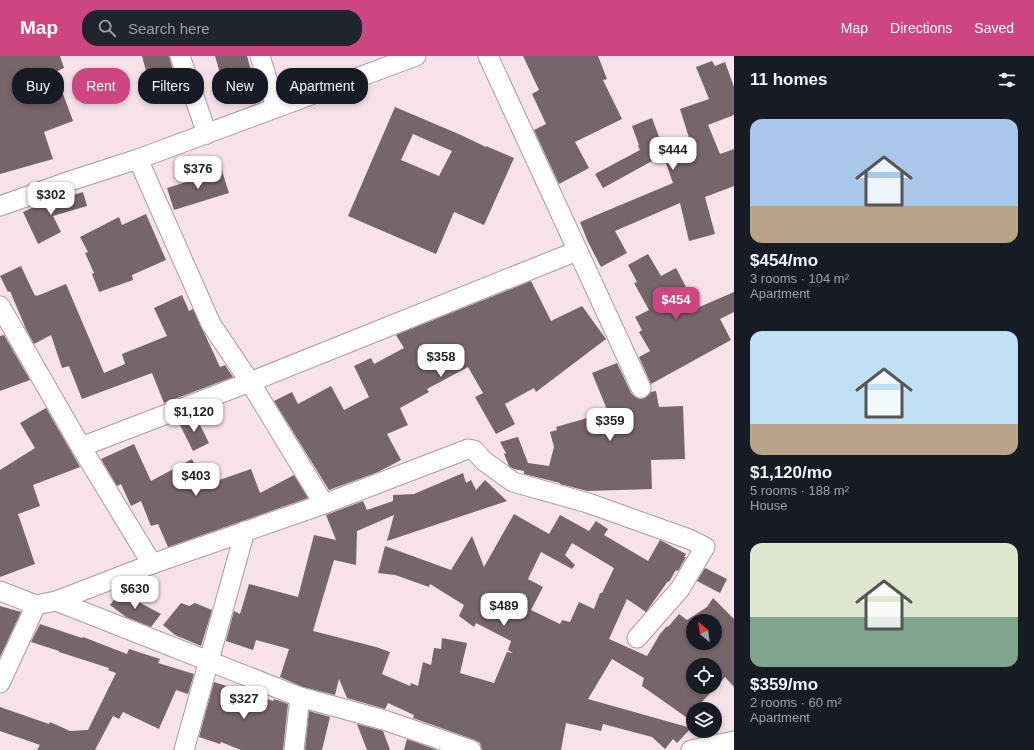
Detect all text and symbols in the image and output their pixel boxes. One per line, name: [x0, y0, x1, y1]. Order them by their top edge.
search box: [82, 10, 362, 46]
text: Map: [20, 17, 58, 38]
icon: search: [96, 17, 118, 39]
text: Search here: [128, 20, 210, 37]
text: Map: [841, 20, 868, 36]
text: Directions: [890, 20, 952, 36]
text: Saved: [974, 20, 1014, 36]
chip: Buy: [12, 68, 64, 104]
chip: Rent: [72, 68, 130, 104]
chip: Filters: [138, 68, 204, 104]
chip: New: [212, 68, 268, 104]
chip: Apartment: [276, 68, 368, 104]
icon: filters: [996, 69, 1018, 91]
text: 11 homes: [750, 70, 828, 89]
pin: $444: [649, 137, 697, 171]
text: $444: [659, 142, 687, 157]
icon: home: [848, 145, 920, 217]
pin: $376: [174, 156, 222, 190]
text: $376: [184, 161, 212, 176]
pin: $302: [27, 182, 75, 216]
text: $302: [37, 187, 65, 202]
text: $454/mo: [750, 251, 818, 270]
text: 3 rooms · 104 m²: [750, 271, 849, 286]
text: Apartment: [750, 286, 810, 301]
pin: $454: [652, 287, 700, 321]
text: $454: [662, 292, 690, 307]
pin: $358: [417, 344, 465, 378]
text: $358: [427, 349, 455, 364]
icon: home: [848, 357, 920, 429]
pin: $1,120: [161, 399, 227, 433]
text: $1,120: [174, 404, 214, 419]
pin: $359: [586, 408, 634, 442]
text: $359: [596, 413, 624, 428]
pin: $403: [172, 463, 220, 497]
text: $1,120/mo: [750, 463, 832, 482]
text: $403: [182, 468, 210, 483]
text: 5 rooms · 188 m²: [750, 483, 849, 498]
text: House: [750, 498, 788, 513]
icon: home: [848, 569, 920, 641]
pin: $630: [111, 576, 159, 610]
text: $630: [121, 581, 149, 596]
pin: $489: [480, 593, 528, 627]
text: $489: [490, 598, 518, 613]
north arrow: [686, 614, 722, 650]
map controls: [686, 614, 722, 738]
button: locate: [686, 658, 722, 694]
text: $359/mo: [750, 675, 818, 694]
pin: $327: [220, 686, 268, 720]
text: $327: [230, 691, 258, 706]
text: 2 rooms · 60 m²: [750, 695, 842, 710]
button: layers: [686, 702, 722, 738]
text: Apartment: [750, 710, 810, 725]

